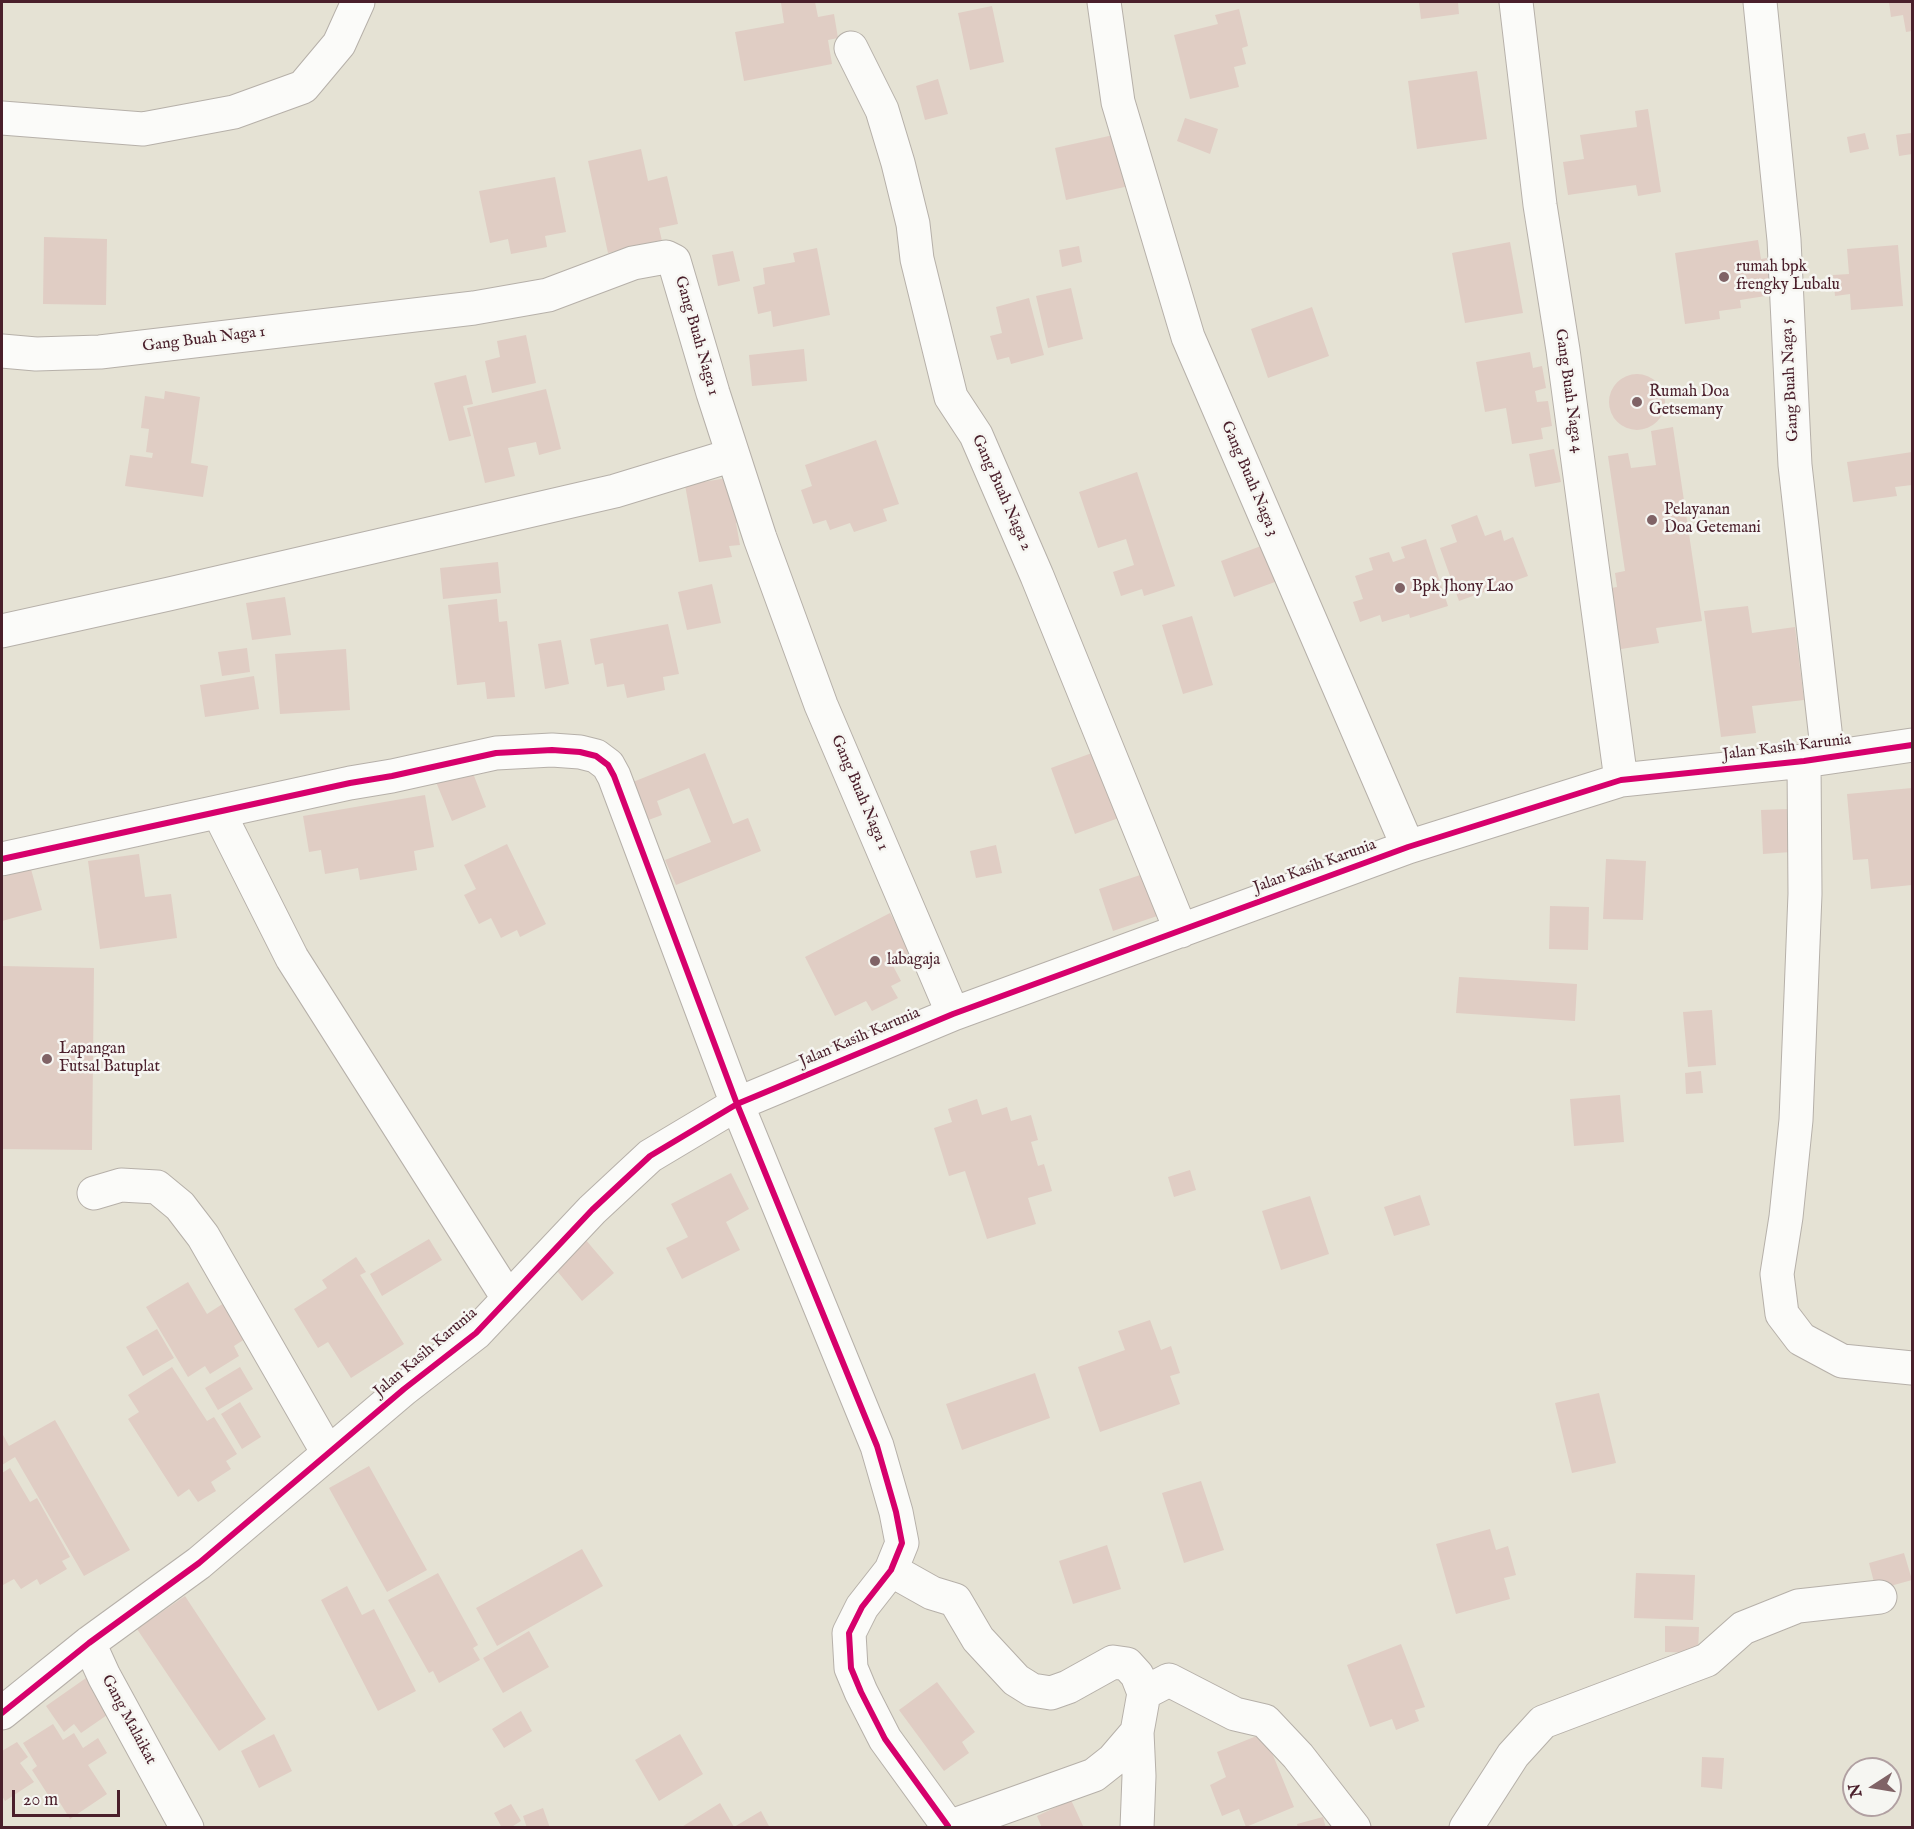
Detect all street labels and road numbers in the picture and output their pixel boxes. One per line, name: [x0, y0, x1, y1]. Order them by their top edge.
street label: Gang Buah Naga 1: [670, 274, 722, 398]
street label: Gang Buah Naga 5: [1778, 318, 1804, 442]
street label: Gang Buah Naga 1: [142, 323, 266, 357]
street label: Gang Buah Naga 4: [1550, 328, 1586, 454]
street label: Gang Buah Naga 3: [1216, 418, 1282, 540]
street label: Gang Buah Naga 2: [967, 432, 1035, 554]
street label: Jalan Kasih Karunia: [1722, 731, 1852, 765]
street label: Gang Buah Naga 1: [826, 732, 892, 854]
street label: Jalan Kasih Karunia: [1251, 836, 1379, 898]
street label: Jalan Kasih Karunia: [797, 1004, 923, 1072]
street label: Jalan Kasih Karunia: [370, 1304, 482, 1402]
street label: Gang Malaikat: [96, 1672, 160, 1768]

